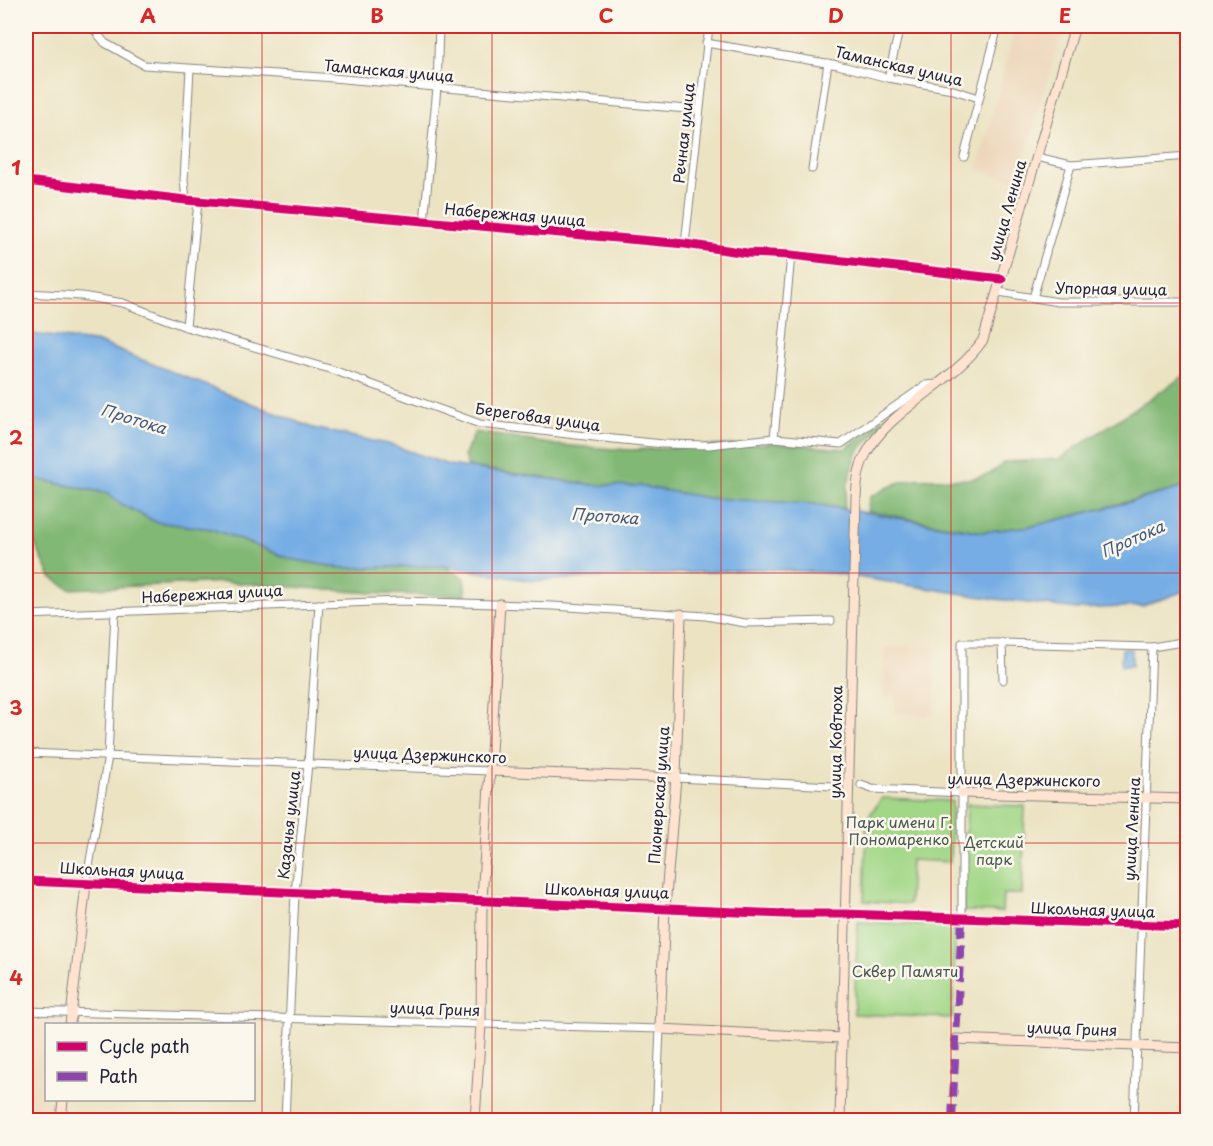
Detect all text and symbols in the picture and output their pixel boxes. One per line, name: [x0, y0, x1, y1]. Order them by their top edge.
text: A: [140, 0, 156, 30]
text: B: [370, 0, 384, 30]
text: C: [598, 0, 614, 30]
text: D: [828, 0, 844, 30]
text: E: [1059, 0, 1071, 30]
street label: Таманская улица: [833, 39, 966, 91]
street label: Таманская улица: [323, 53, 456, 87]
street label: Речная улица: [666, 81, 700, 185]
text: 1: [11, 152, 21, 182]
street label: улица Ленина: [981, 156, 1032, 263]
street label: Набережная улица: [444, 196, 587, 232]
street label: Упорная улица: [1055, 276, 1168, 300]
street label: Береговая улица: [474, 396, 602, 436]
water label: Протока: [98, 397, 171, 440]
text: 2: [9, 422, 23, 452]
water label: Протока: [571, 501, 640, 529]
water label: Протока: [1096, 513, 1169, 563]
street label: Набережная улица: [141, 578, 284, 608]
street label: улица Ковтюха: [823, 684, 847, 799]
text: 3: [9, 692, 23, 722]
street label: Пионерская улица: [642, 725, 674, 865]
street label: улица Дзержинского: [353, 740, 507, 768]
street label: улица Дзержинского: [947, 766, 1101, 792]
street label: Казачья улица: [271, 769, 305, 880]
street label: улица Ленина: [1117, 776, 1145, 882]
park label: Парк имени Г. Пономаренко: [846, 810, 952, 850]
park label: Детский парк: [963, 830, 1024, 870]
street label: Школьная улица: [59, 855, 185, 885]
street label: Школьная улица: [544, 876, 670, 904]
street label: Школьная улица: [1030, 895, 1156, 923]
park label: Сквер Памяти: [852, 959, 958, 982]
text: 4: [9, 962, 23, 992]
street label: улица Гриня: [389, 995, 481, 1021]
street label: улица Гриня: [1026, 1015, 1118, 1041]
legend: [45, 1023, 255, 1101]
text: Cycle path: [99, 1032, 190, 1059]
text: Path: [99, 1062, 138, 1089]

